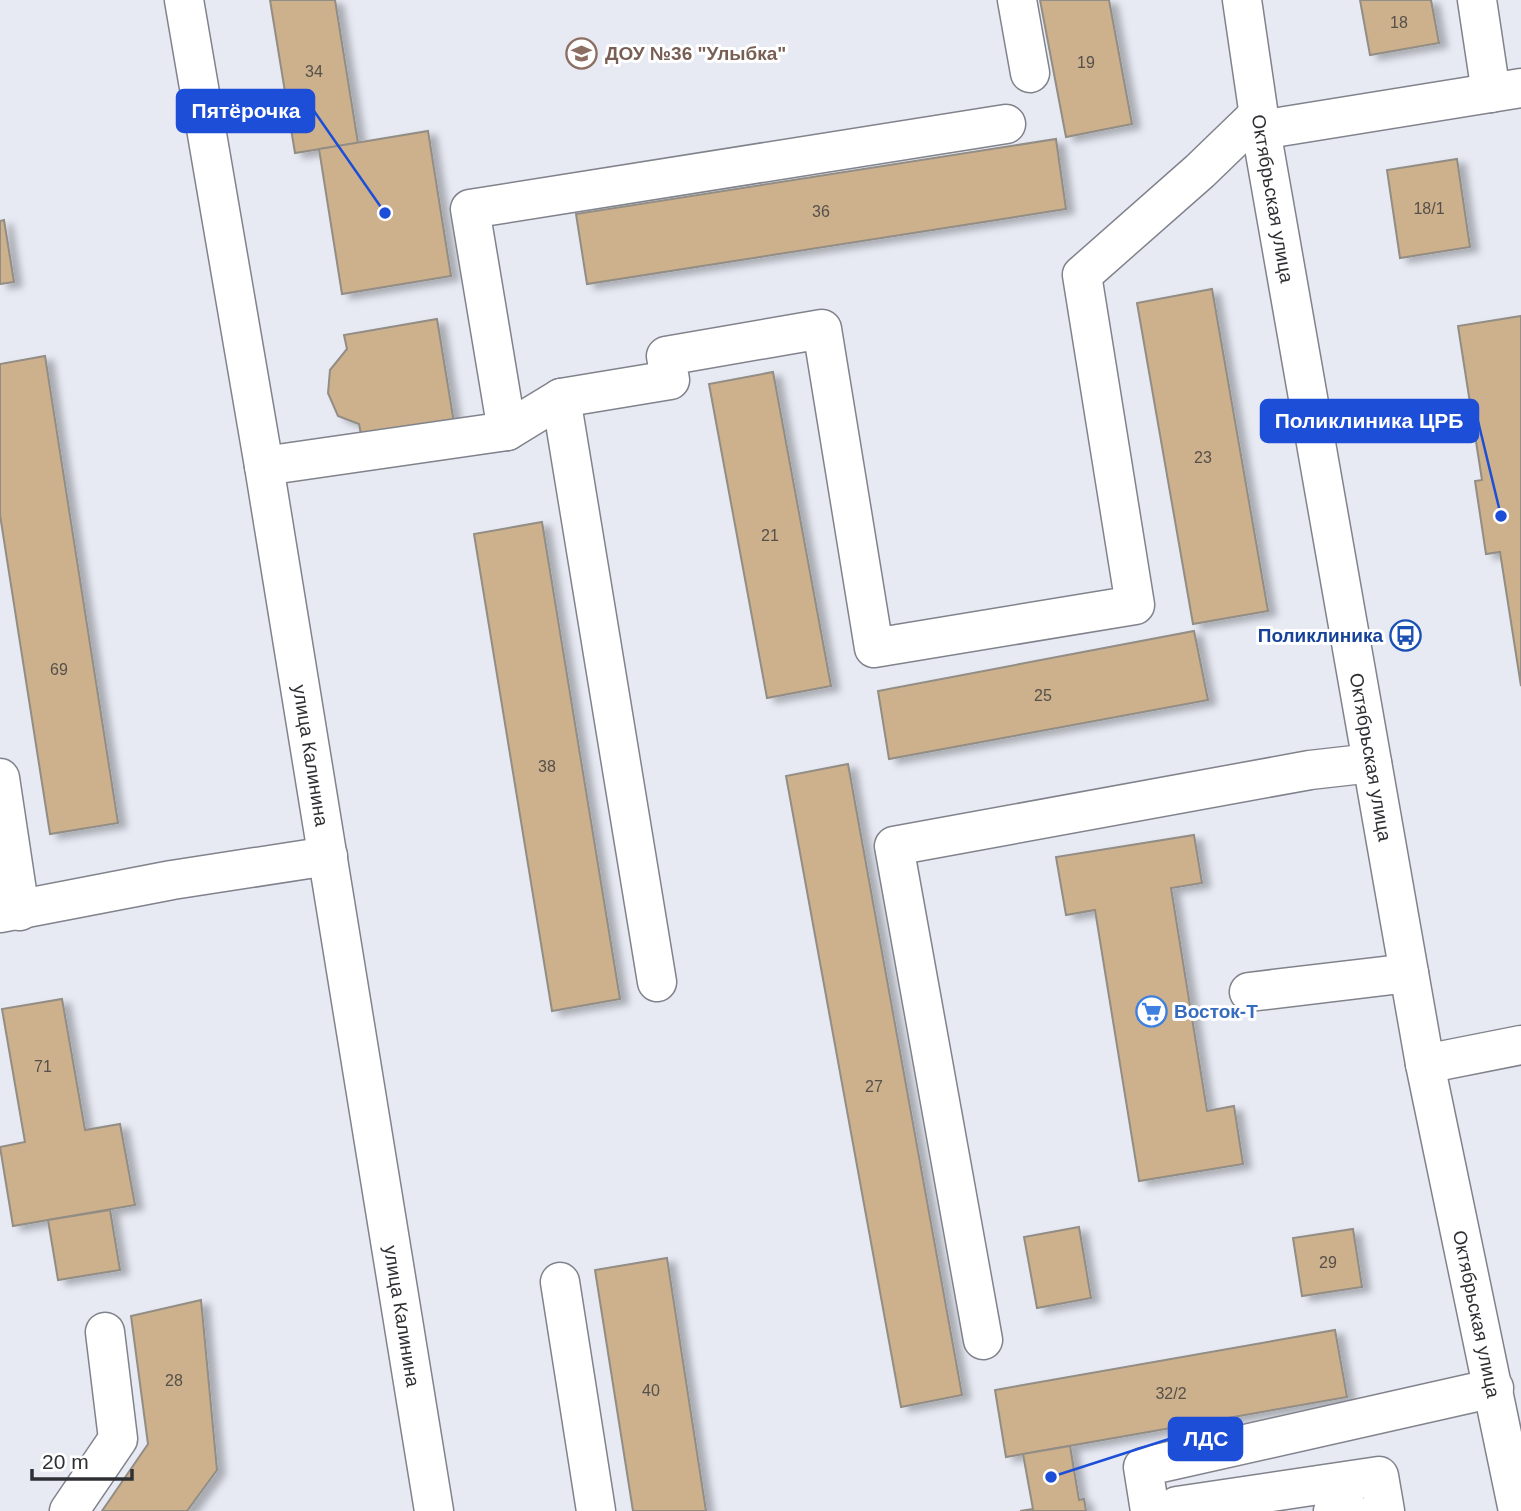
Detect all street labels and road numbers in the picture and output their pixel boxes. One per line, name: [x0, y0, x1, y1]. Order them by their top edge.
street label: Октябрьская улица: [1248, 113, 1298, 285]
street label: Октябрьская улица: [1346, 671, 1396, 843]
street label: улица Калинина: [289, 683, 333, 828]
street label: Октябрьская улица: [1449, 1228, 1505, 1400]
street label: улица Калинина: [380, 1244, 424, 1389]

